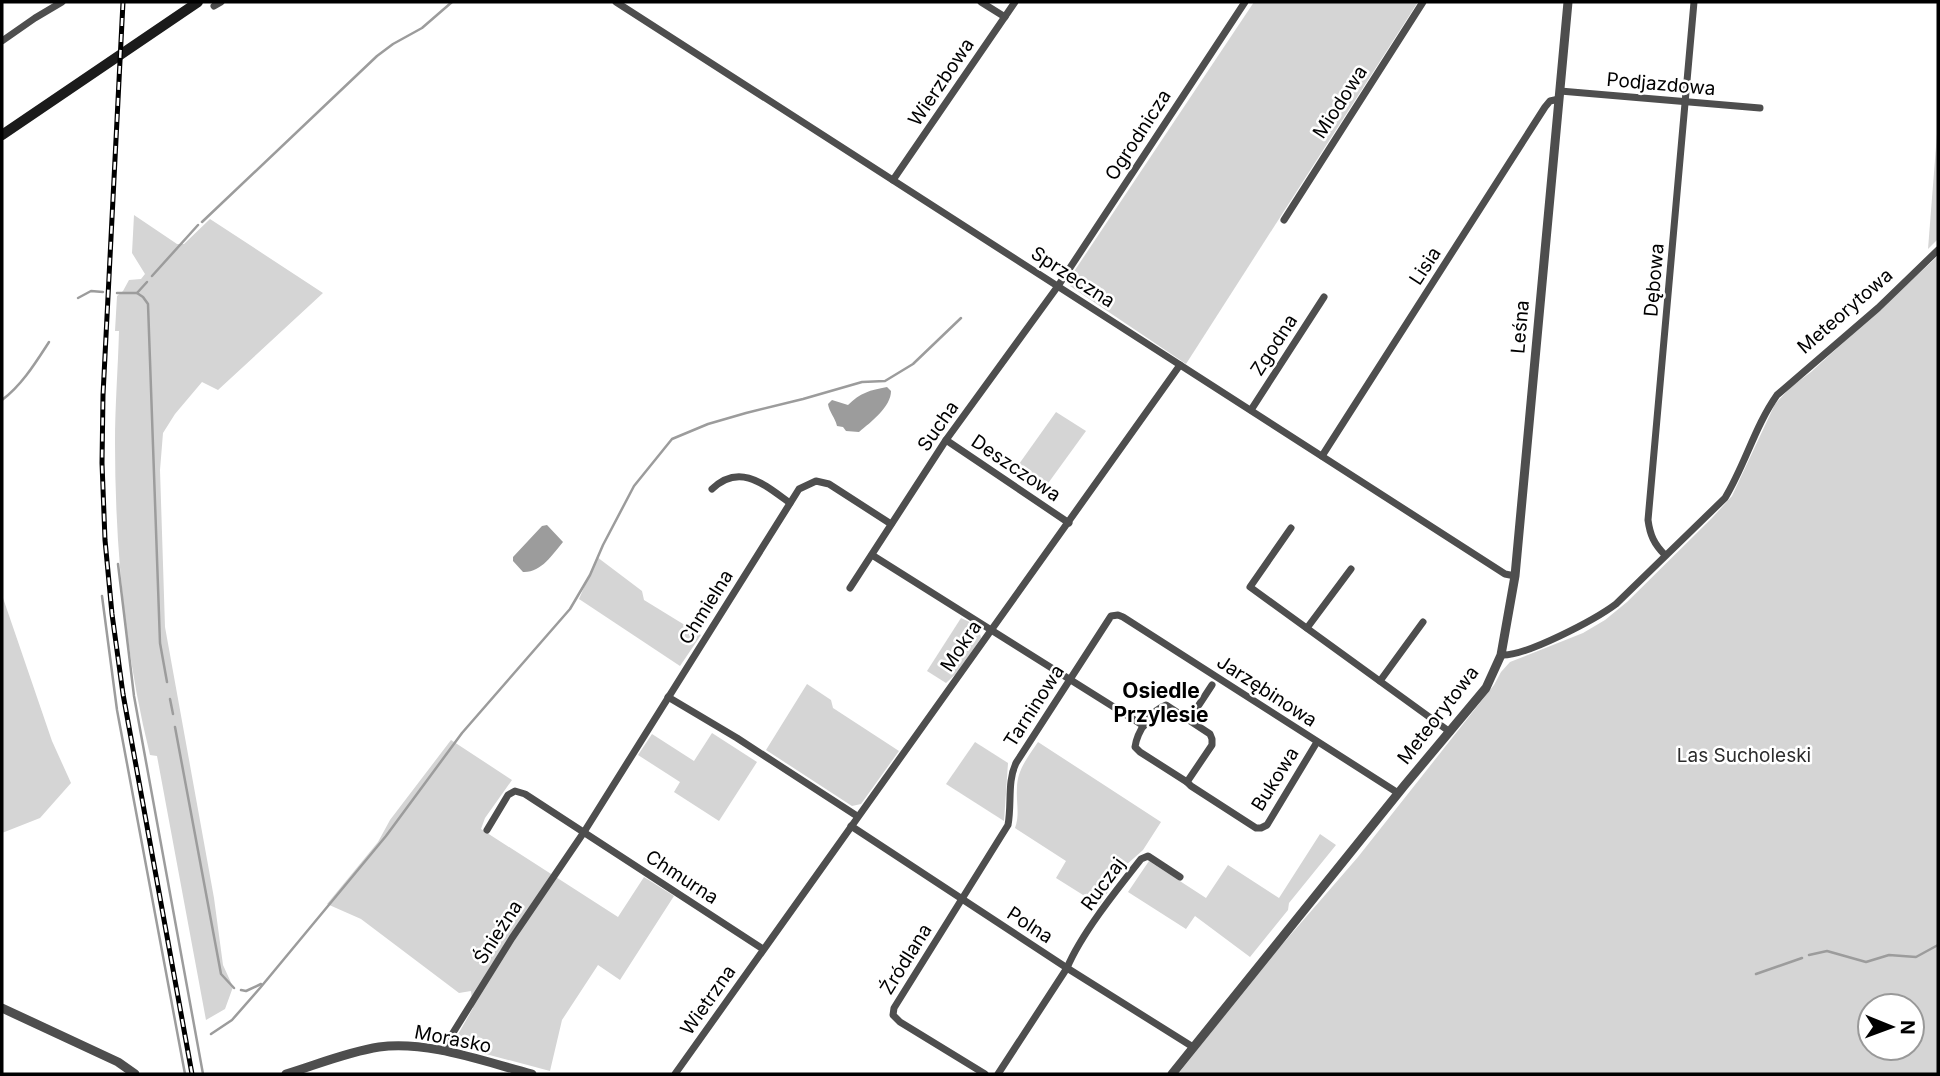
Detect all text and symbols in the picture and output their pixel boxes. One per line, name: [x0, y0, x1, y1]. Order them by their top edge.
street label: Wierzbowa: [903, 34, 979, 130]
street label: Miodowa: [1308, 61, 1372, 143]
street label: Podjazdowa: [1605, 68, 1717, 100]
street label: Ogrodnicza: [1100, 85, 1176, 185]
street label: Sprzeczna: [1027, 241, 1119, 313]
street label: Dębowa: [1639, 242, 1669, 318]
street label: Lisia: [1404, 243, 1446, 289]
street label: Meteorytowa: [1793, 263, 1897, 359]
street label: Leśna: [1506, 299, 1534, 355]
street label: Zgodna: [1246, 310, 1302, 380]
street label: Sucha: [912, 396, 964, 456]
street label: Deszczowa: [967, 430, 1065, 506]
street label: Chmielna: [674, 565, 738, 649]
street label: Mokra: [936, 616, 986, 676]
street label: Jarzębinowa: [1213, 650, 1321, 732]
street label: Tarninowa: [999, 661, 1069, 751]
street label: Meteorytowa: [1392, 661, 1484, 769]
district label: Osiedle Przylesie: [1113, 678, 1209, 727]
street label: Bukowa: [1246, 743, 1304, 815]
park label: Las Sucholeski: [1677, 744, 1811, 767]
street label: Chmurna: [641, 845, 723, 909]
street label: Ruczaj: [1076, 853, 1130, 915]
street label: Śnieżna: [469, 896, 527, 968]
street label: Polna: [1003, 902, 1057, 948]
street label: Źródlana: [874, 919, 937, 999]
street label: Wietrzna: [676, 961, 740, 1039]
north arrow: [1856, 992, 1926, 1062]
street label: Morasko: [413, 1020, 493, 1058]
text: N: [1896, 1020, 1919, 1035]

